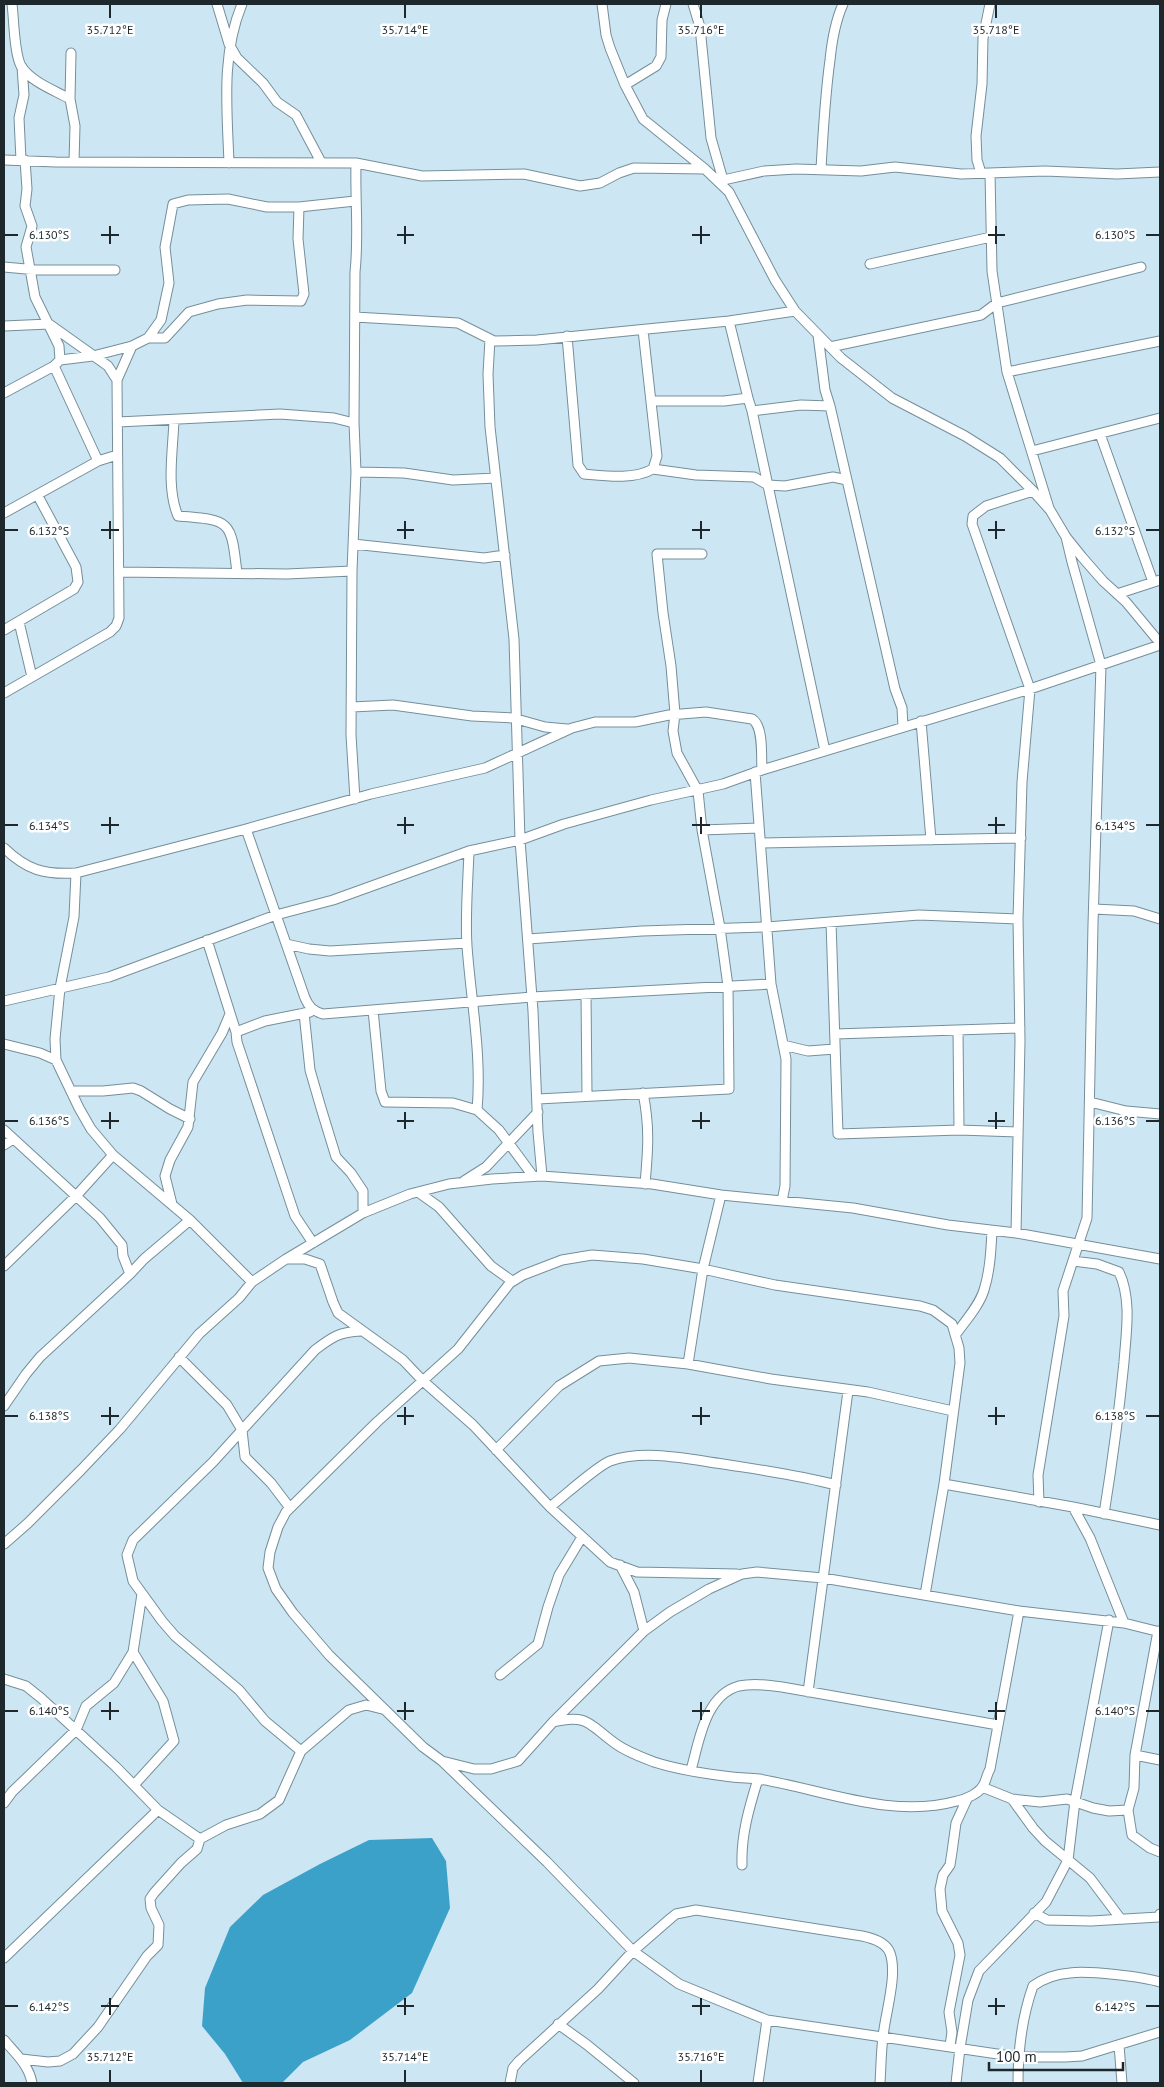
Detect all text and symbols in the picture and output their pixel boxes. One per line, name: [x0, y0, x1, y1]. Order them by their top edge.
text: 35.712°E: [87, 22, 133, 37]
text: 35.714°E: [382, 22, 428, 37]
text: 35.716°E: [678, 22, 724, 37]
text: 35.718°E: [973, 22, 1019, 37]
text: 6.130°S: [29, 227, 69, 242]
text: 6.130°S: [1095, 227, 1135, 242]
text: 6.132°S: [29, 523, 69, 538]
text: 6.132°S: [1095, 523, 1135, 538]
text: 6.134°S: [29, 818, 69, 833]
text: 6.134°S: [1095, 818, 1135, 833]
text: 6.136°S: [29, 1113, 69, 1128]
text: 6.136°S: [1095, 1113, 1135, 1128]
text: 6.138°S: [29, 1408, 69, 1423]
text: 6.138°S: [1095, 1408, 1135, 1423]
text: 6.140°S: [29, 1703, 69, 1718]
text: 6.140°S: [1095, 1703, 1135, 1718]
text: 6.142°S: [29, 1999, 69, 2014]
text: 6.142°S: [1095, 1999, 1135, 2014]
scale bar: [989, 2040, 1123, 2072]
text: 100 m: [996, 2047, 1037, 2066]
text: 35.712°E: [87, 2049, 133, 2064]
text: 35.714°E: [382, 2049, 428, 2064]
text: 35.716°E: [678, 2049, 724, 2064]

